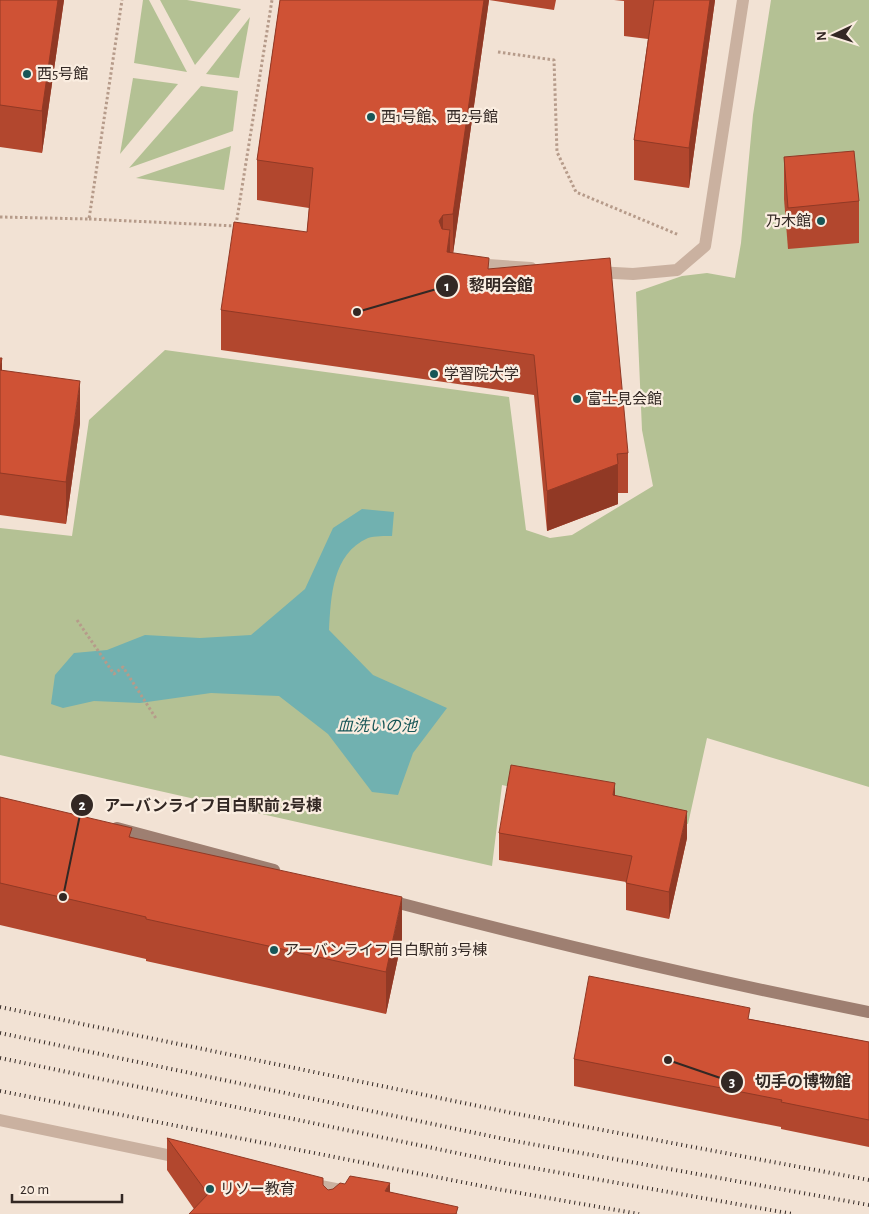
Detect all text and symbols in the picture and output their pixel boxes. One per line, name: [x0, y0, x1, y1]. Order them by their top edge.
north arrow: [809, 10, 859, 60]
text: N: [815, 30, 829, 41]
place label: 西5号館: [37, 66, 88, 82]
marker: 西5号館: [21, 68, 33, 80]
place label: 西1号館、西2号館: [381, 109, 498, 125]
marker: 西1号館、西2号館: [365, 111, 377, 123]
place label: 乃木館: [766, 213, 811, 229]
marker: 乃木館: [815, 215, 827, 227]
callout: 黎明会館: [434, 270, 543, 301]
text: 黎明会館: [469, 277, 533, 294]
text: 1: [444, 279, 450, 294]
place label: 学習院大学: [444, 366, 519, 382]
marker: 学習院大学: [428, 368, 440, 380]
place label: 富士見会館: [587, 391, 662, 407]
marker: 富士見会館: [571, 393, 583, 405]
water label: 血洗いの池: [337, 717, 419, 734]
callout: アーバンライフ目白駅前 2号棟: [69, 790, 331, 821]
text: アーバンライフ目白駅前 2号棟: [104, 796, 322, 814]
text: 2: [78, 798, 86, 813]
place label: アーバンライフ目白駅前 3号棟: [284, 941, 487, 958]
marker: アーバンライフ目白駅前 3号棟: [268, 944, 280, 956]
callout: 切手の博物館: [720, 1066, 861, 1097]
text: 切手の博物館: [755, 1072, 851, 1090]
text: 3: [729, 1075, 735, 1090]
scale bar: [12, 1172, 122, 1204]
place label: リソー教育: [220, 1181, 295, 1197]
text: 20 m: [20, 1182, 49, 1197]
marker: リソー教育: [204, 1183, 216, 1195]

